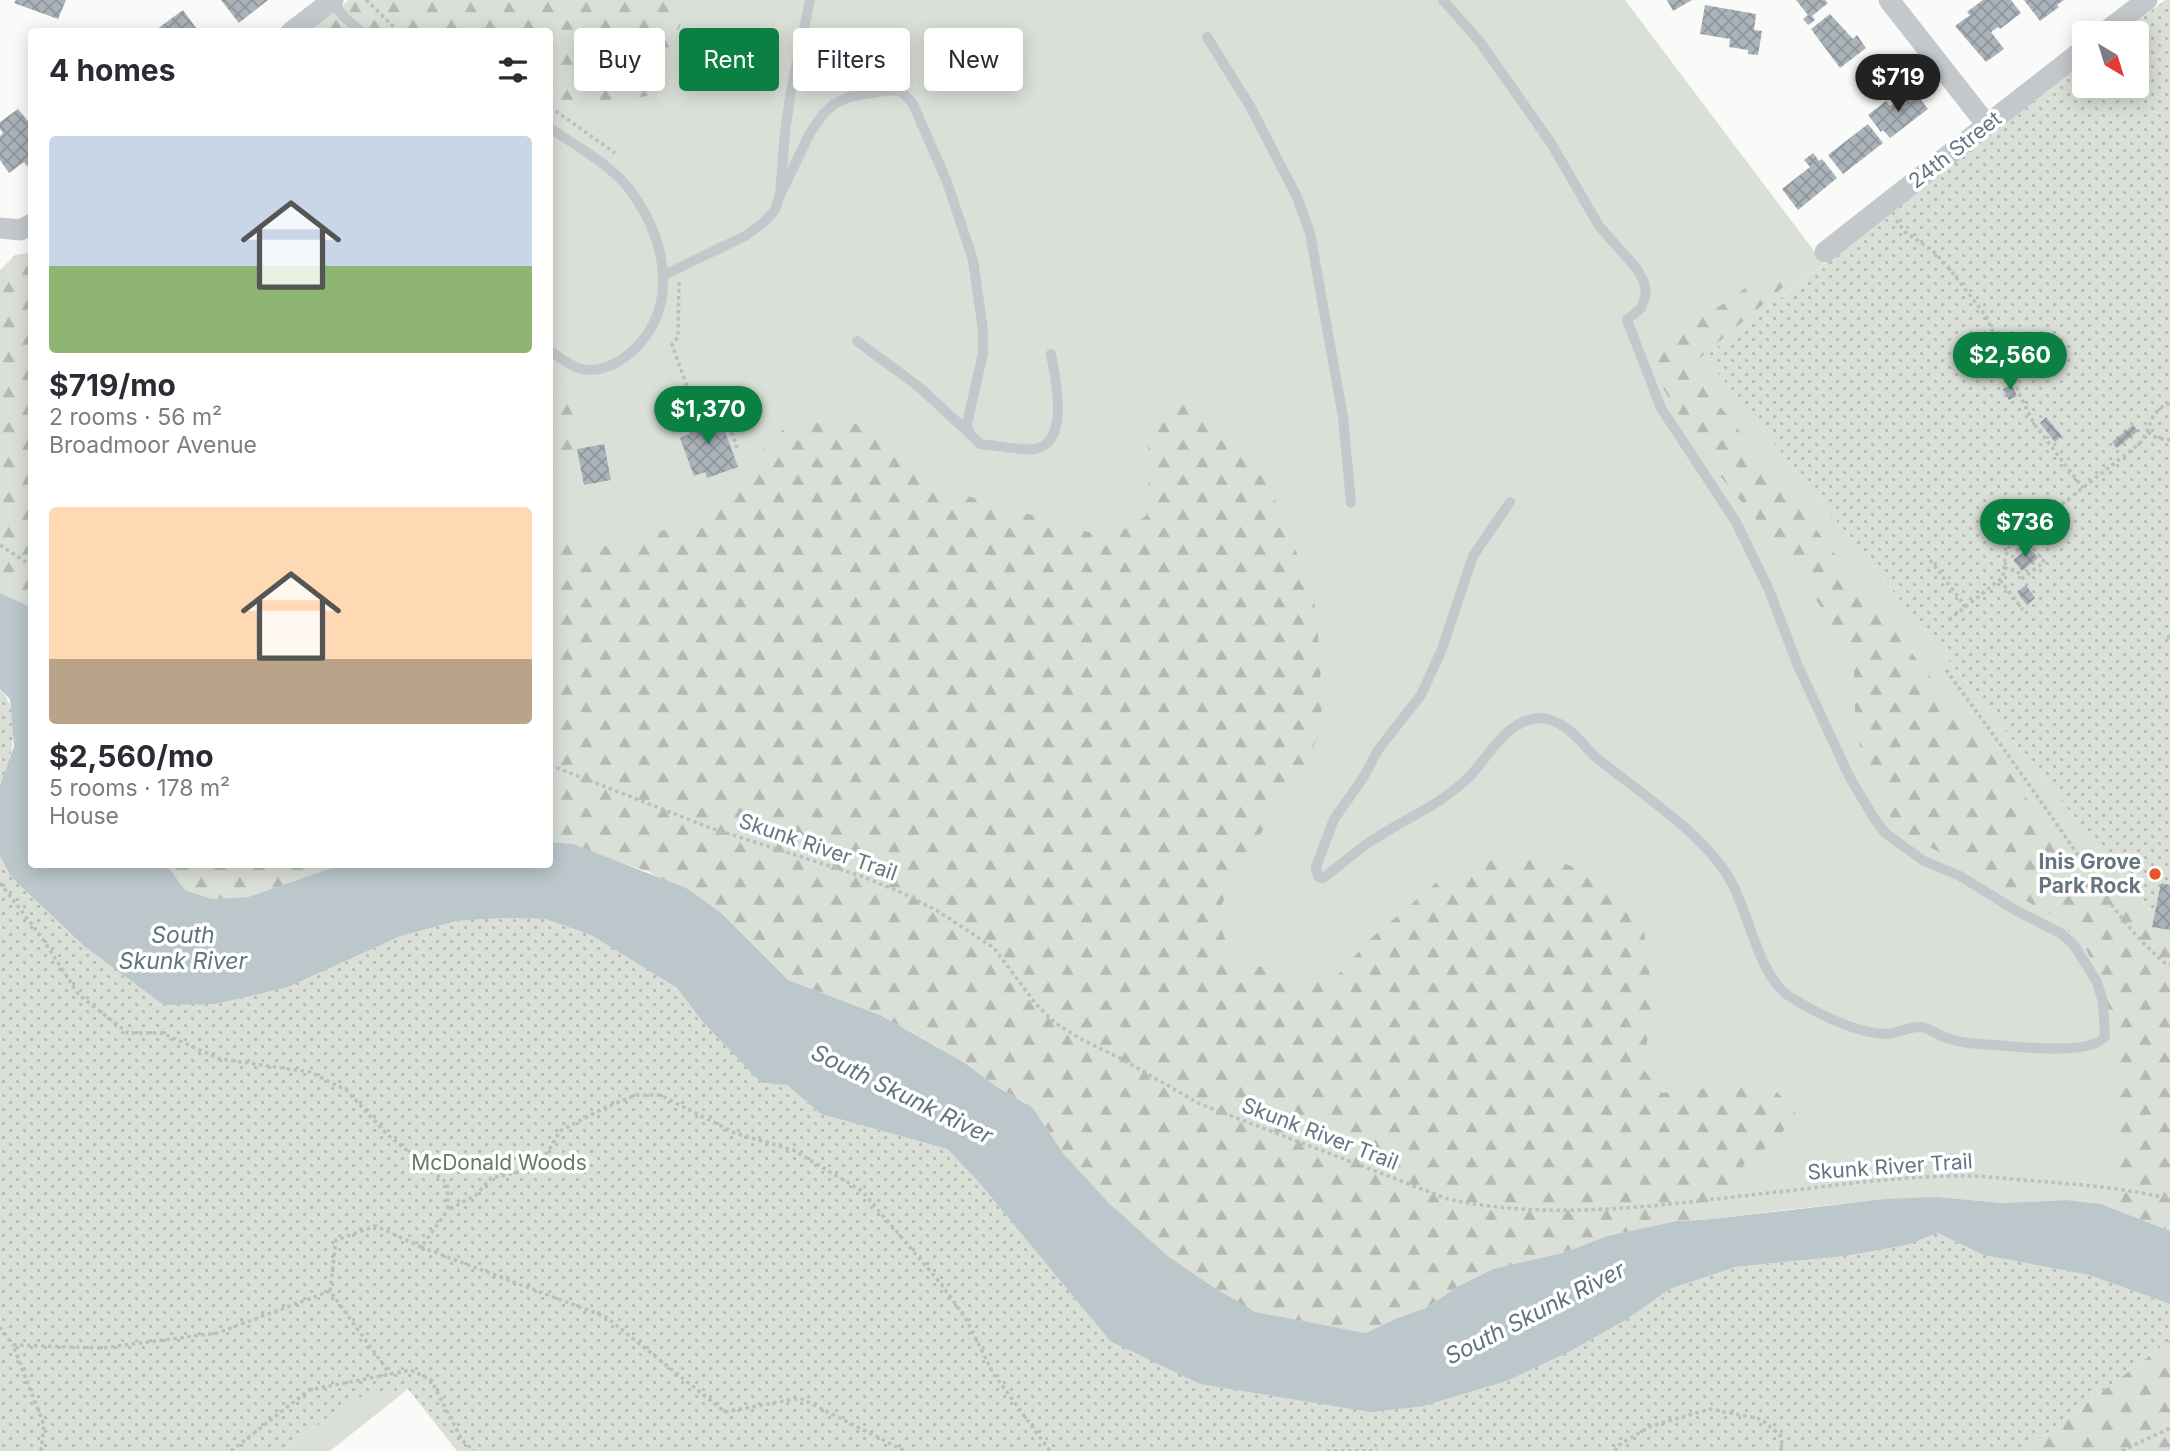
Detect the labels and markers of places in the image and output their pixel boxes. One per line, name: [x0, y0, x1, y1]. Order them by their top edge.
pin: $719: [1857, 54, 1939, 114]
pin: $2,560: [1953, 332, 2067, 392]
pin: $1,370: [651, 386, 765, 446]
pin: $736: [1984, 500, 2066, 559]
place label: Inis Grove Park Rock: [2038, 849, 2142, 898]
marker: Inis Grove Park Rock: [2147, 866, 2163, 882]

